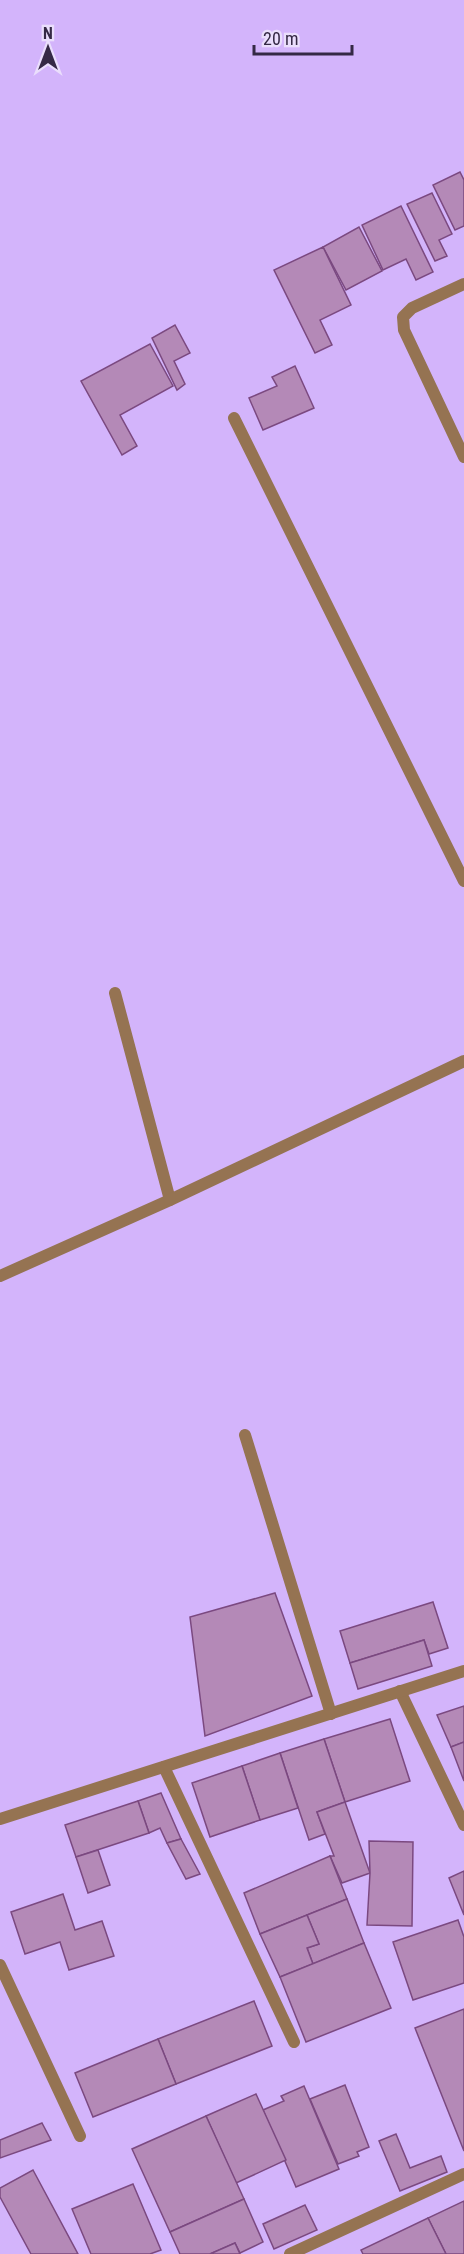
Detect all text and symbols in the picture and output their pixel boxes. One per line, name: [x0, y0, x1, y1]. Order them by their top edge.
north arrow: [18, 18, 78, 78]
scale bar: [254, 18, 352, 56]
text: N: [43, 24, 53, 43]
text: 20 m: [263, 28, 298, 49]

